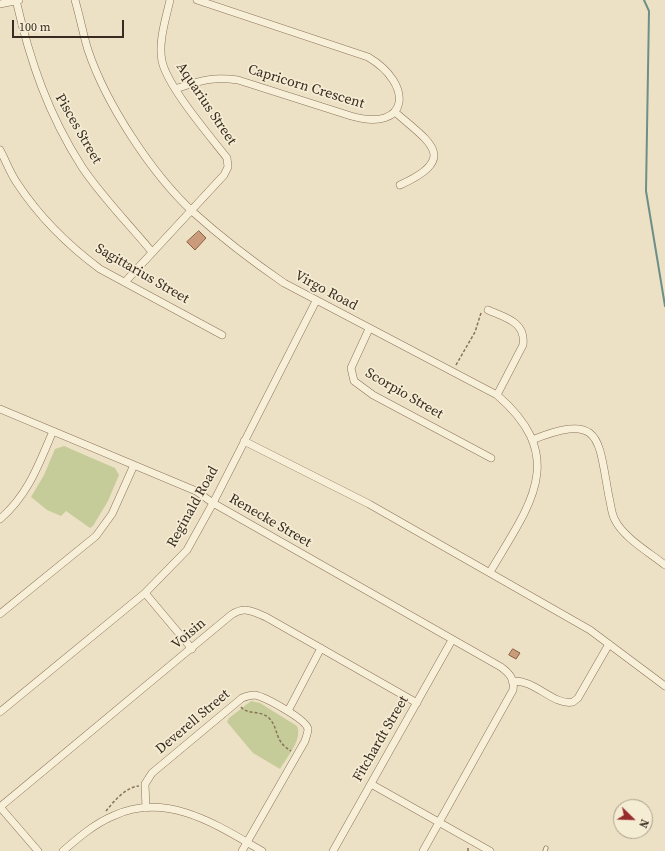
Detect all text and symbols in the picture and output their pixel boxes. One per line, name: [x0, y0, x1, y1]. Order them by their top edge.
scale bar: [14, 12, 126, 38]
text: 100 m: [19, 19, 51, 35]
street label: Aquarius Street: [172, 60, 240, 148]
street label: Capricorn Crescent: [246, 61, 366, 113]
street label: Pisces Street: [51, 91, 105, 167]
street label: Sagittarius Street: [92, 240, 192, 308]
street label: Virgo Road: [292, 267, 360, 315]
street label: Scorpio Street: [362, 365, 446, 423]
street label: Reginald Road: [164, 463, 222, 551]
street label: Renecke Street: [226, 491, 314, 551]
street label: Voisin: [169, 615, 209, 653]
street label: Deverell Street: [153, 686, 233, 758]
street label: Fitchardt Street: [350, 693, 412, 785]
north arrow: [613, 799, 653, 839]
text: N: [635, 817, 652, 830]

